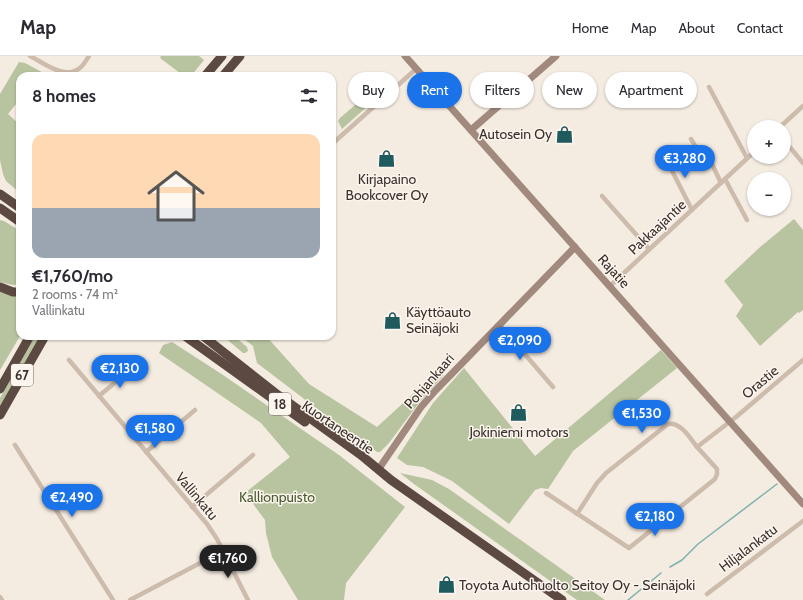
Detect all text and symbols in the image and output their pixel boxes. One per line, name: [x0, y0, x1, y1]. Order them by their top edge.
text: Map: [20, 16, 56, 39]
text: Home: [572, 19, 609, 37]
text: Map: [631, 19, 656, 37]
text: About: [678, 19, 715, 37]
text: Contact: [737, 19, 783, 37]
chip: Buy: [348, 72, 399, 108]
chip: Rent: [407, 72, 462, 108]
chip: Filters: [470, 72, 534, 108]
chip: New: [542, 72, 597, 108]
chip: Apartment: [605, 72, 697, 108]
icon: filters: [298, 85, 320, 107]
text: 8 homes: [32, 86, 96, 106]
map controls: [747, 120, 791, 216]
button: +: [747, 120, 791, 164]
shop icon: Autosein Oy: [555, 124, 575, 144]
place label: Autosein Oy: [479, 125, 552, 143]
pin: €3,280: [652, 145, 718, 179]
shop icon: Kirjapaino Bookcover Oy: [377, 149, 397, 169]
text: €3,280: [664, 150, 706, 166]
icon: home: [140, 160, 212, 232]
place label: Kirjapaino Bookcover Oy: [346, 170, 428, 204]
button: −: [747, 172, 791, 216]
street label: Pakkaajantie: [624, 196, 690, 258]
street label: Rajatie: [594, 250, 634, 292]
text: €1,760/mo: [32, 266, 113, 286]
text: 2 rooms · 74 m²: [32, 286, 118, 302]
text: Vallinkatu: [32, 302, 85, 318]
place label: Käyttöauto Seinäjoki: [406, 303, 471, 337]
shop icon: Käyttöauto Seinäjoki: [383, 310, 403, 330]
pin: €2,090: [487, 327, 553, 361]
text: €2,090: [498, 332, 542, 348]
street label: Pohjankaari: [400, 350, 458, 412]
pin: €2,130: [87, 355, 153, 389]
text: €2,130: [101, 360, 139, 376]
street label: Orastie: [738, 361, 782, 403]
road number: 67: [11, 364, 33, 386]
road number: 18: [269, 393, 291, 415]
street label: Kuortaneentie: [298, 396, 378, 458]
pin: €1,530: [609, 400, 675, 434]
shop icon: Jokiniemi motors: [509, 402, 529, 422]
text: €1,530: [622, 405, 662, 421]
pin: €1,580: [122, 415, 188, 449]
text: €1,580: [135, 420, 175, 436]
place label: Jokiniemi motors: [468, 423, 569, 441]
street label: Vallinkatu: [172, 468, 222, 524]
pin: €2,490: [39, 484, 105, 518]
park label: Kallionpuisto: [239, 488, 315, 506]
text: €2,490: [51, 489, 93, 505]
pin: €2,180: [622, 503, 688, 537]
text: €2,180: [635, 508, 675, 524]
street label: Hiljalankatu: [715, 520, 781, 576]
pin: €1,760: [195, 545, 261, 579]
text: €1,760: [209, 550, 247, 566]
shop icon: Toyota Autohuolto Seitoy Oy - Seinäjoki: [436, 575, 456, 595]
place label: Toyota Autohuolto Seitoy Oy - Seinäjoki: [459, 576, 695, 594]

